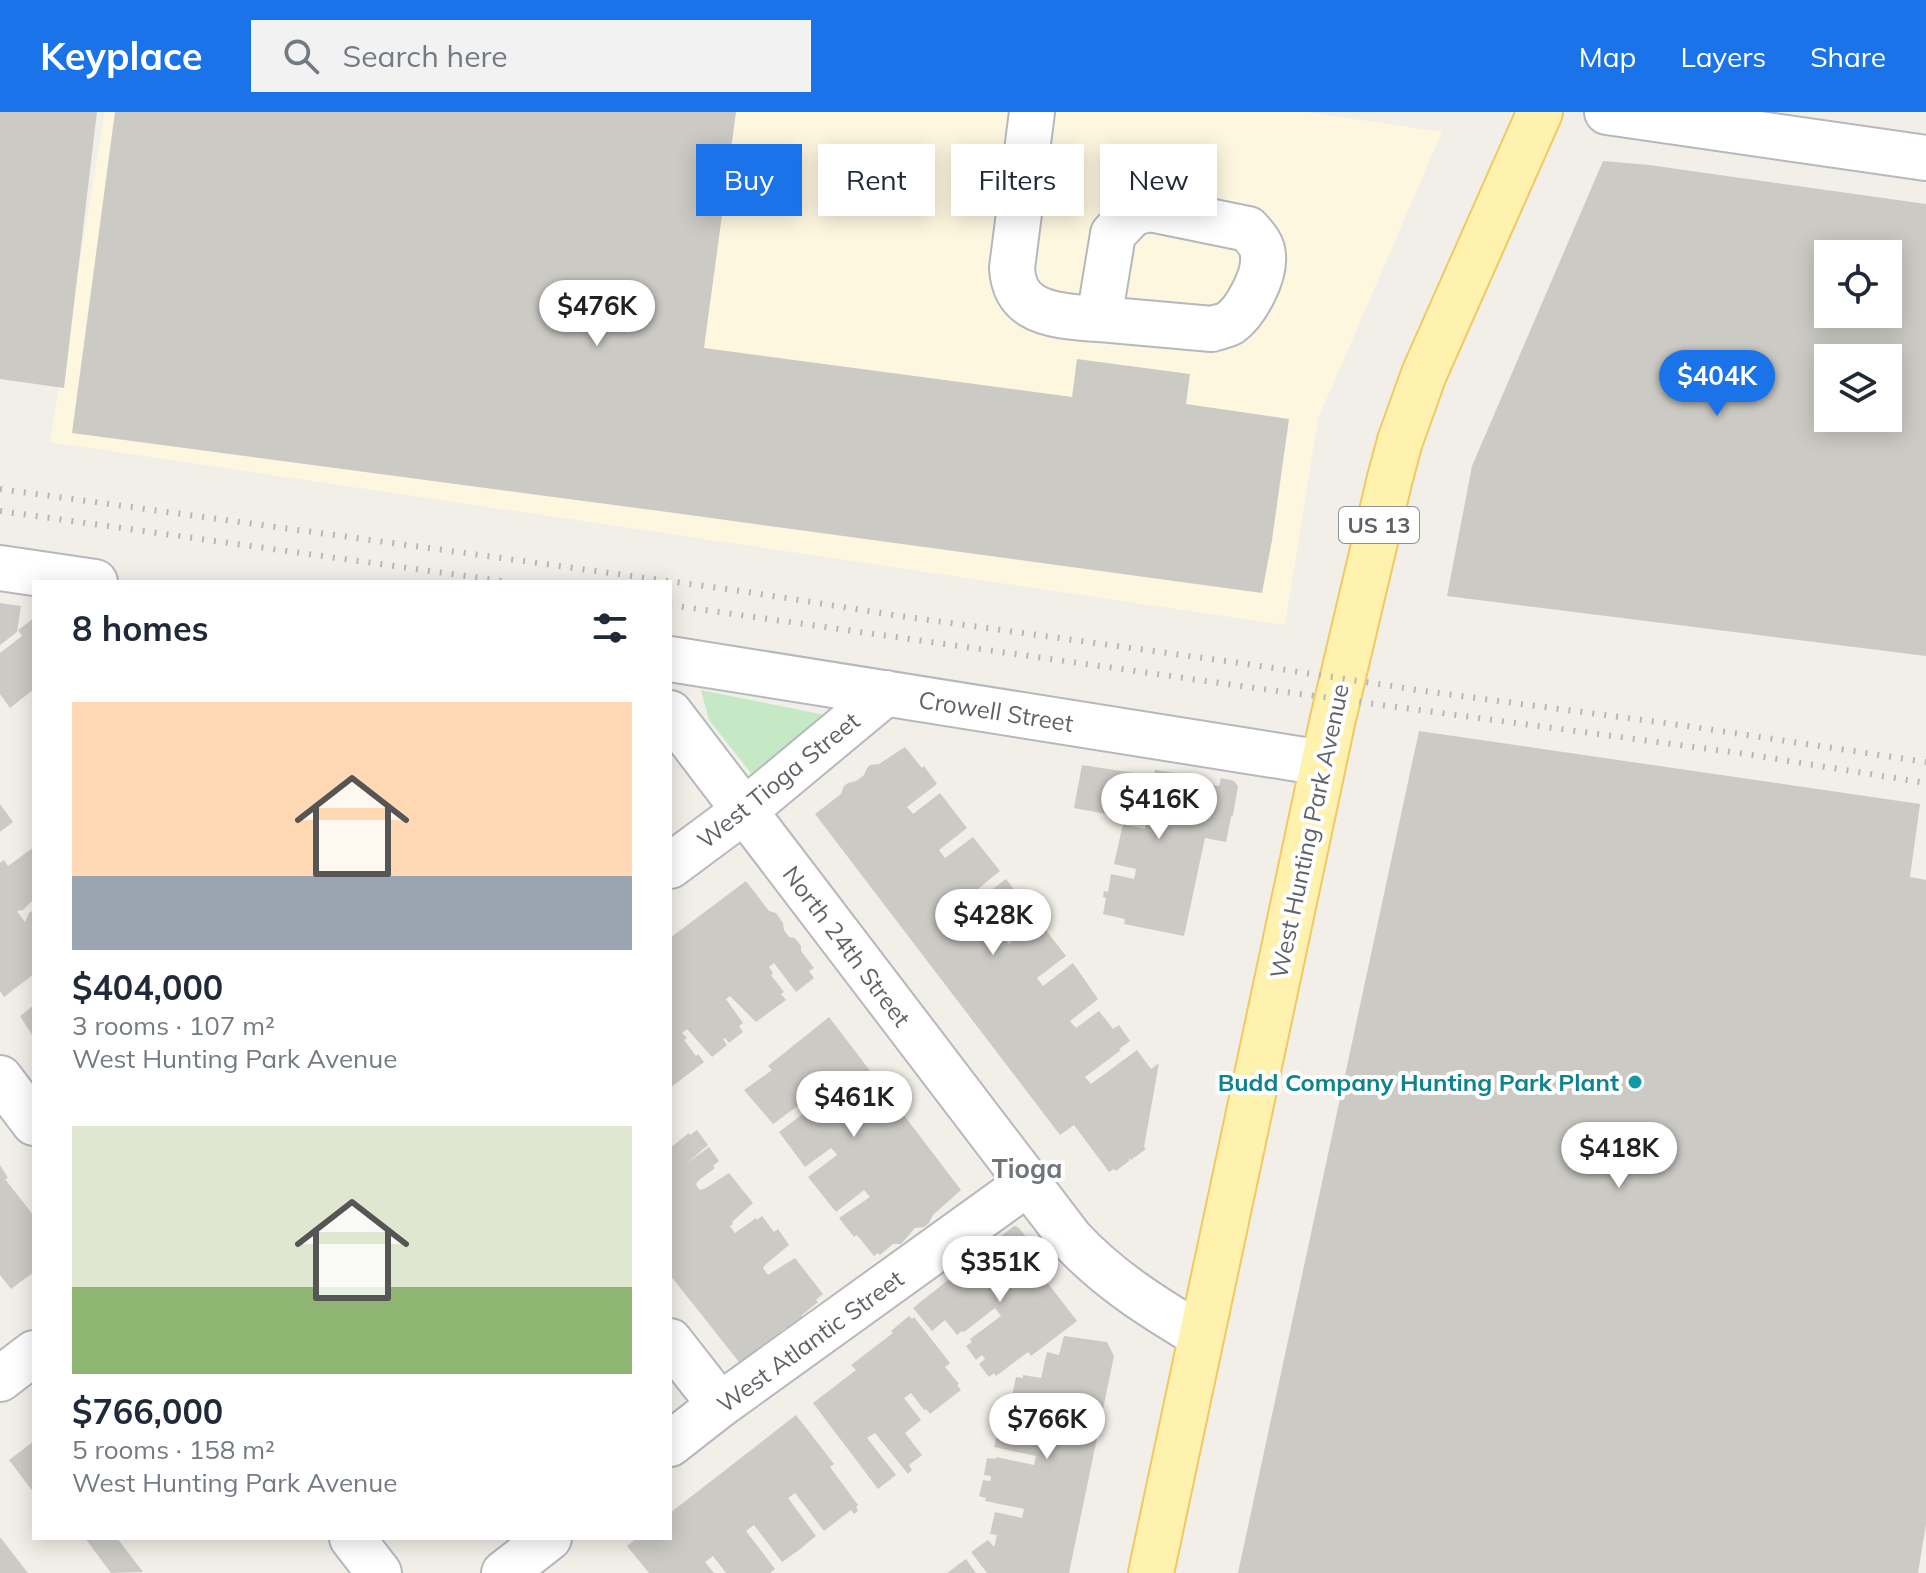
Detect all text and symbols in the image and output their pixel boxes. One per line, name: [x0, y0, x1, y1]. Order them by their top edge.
search box: [251, 20, 811, 92]
text: Keyplace: [40, 32, 203, 80]
icon: search: [279, 34, 323, 78]
text: Search here: [343, 37, 508, 75]
text: Map: [1579, 39, 1636, 74]
text: Layers: [1680, 39, 1766, 74]
text: Share: [1810, 39, 1886, 74]
chip: Buy: [696, 144, 802, 216]
chip: Rent: [818, 144, 935, 216]
chip: Filters: [951, 144, 1084, 216]
chip: New: [1100, 144, 1217, 216]
map controls: [1814, 240, 1902, 432]
button: locate: [1814, 240, 1902, 328]
pin: $476K: [541, 280, 653, 348]
text: $476K: [557, 289, 637, 322]
button: layers: [1814, 344, 1902, 432]
pin: $404K: [1661, 350, 1773, 418]
text: $404K: [1677, 359, 1757, 392]
road number: US 13: [1339, 507, 1419, 543]
icon: filters: [588, 606, 632, 650]
text: 8 homes: [72, 607, 209, 650]
street label: West Hunting Park Avenue: [1263, 681, 1355, 981]
street label: Crowell Street: [916, 684, 1076, 738]
street label: West Tioga Street: [691, 705, 865, 855]
icon: home: [280, 754, 424, 898]
pin: $416K: [1103, 773, 1215, 841]
text: $416K: [1119, 782, 1199, 815]
street label: North 24th Street: [777, 860, 917, 1032]
pin: $428K: [937, 889, 1049, 957]
text: $428K: [953, 898, 1033, 931]
text: $404,000: [72, 966, 223, 1009]
text: 3 rooms · 107 m²: [72, 1009, 275, 1042]
text: West Hunting Park Avenue: [72, 1042, 397, 1075]
place label: Budd Company Hunting Park Plant: [1218, 1067, 1619, 1097]
pin: $461K: [798, 1071, 910, 1139]
marker: Budd Company Hunting Park Plant: [1626, 1073, 1644, 1091]
text: $461K: [814, 1080, 894, 1113]
pin: $418K: [1563, 1122, 1675, 1190]
text: $418K: [1579, 1131, 1659, 1164]
district label: Tioga: [992, 1152, 1062, 1185]
icon: home: [280, 1178, 424, 1322]
pin: $351K: [944, 1236, 1056, 1304]
text: $351K: [960, 1245, 1040, 1278]
street label: West Atlantic Street: [711, 1263, 909, 1419]
text: $766,000: [72, 1390, 223, 1433]
pin: $766K: [991, 1393, 1103, 1461]
text: $766K: [1007, 1402, 1087, 1435]
text: 5 rooms · 158 m²: [72, 1433, 275, 1466]
text: West Hunting Park Avenue: [72, 1466, 397, 1499]

